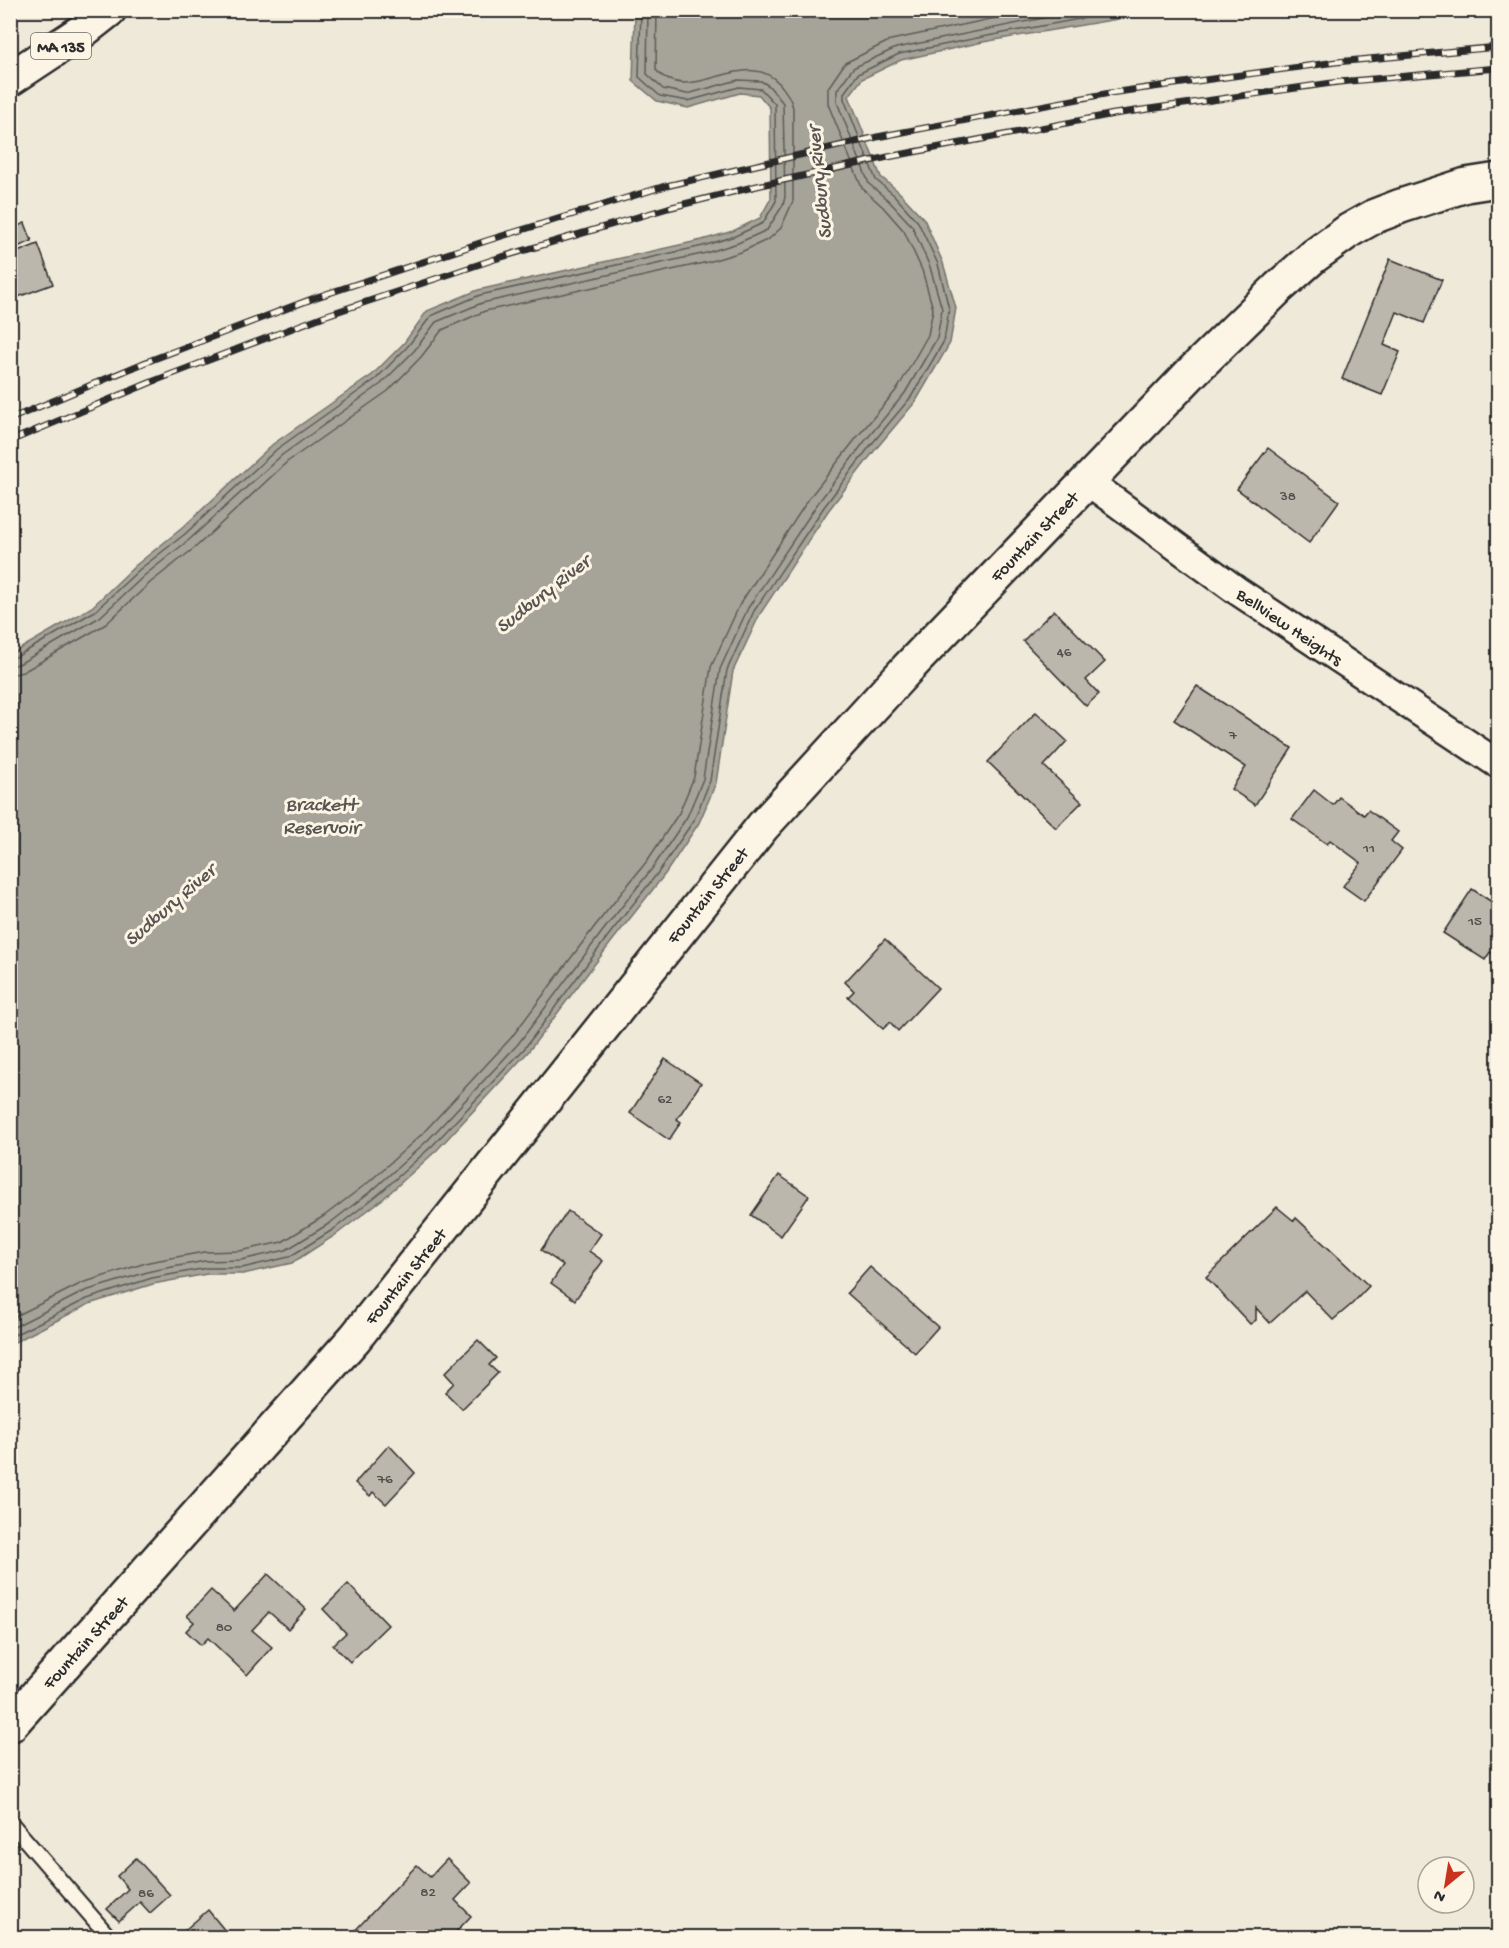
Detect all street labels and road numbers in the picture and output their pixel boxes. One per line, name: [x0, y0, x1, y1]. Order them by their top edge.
road number: MA 135: [31, 33, 91, 59]
street label: Fountain Street: [987, 487, 1085, 588]
street label: Bellview Heights: [1231, 584, 1347, 672]
street label: Fountain Street: [663, 843, 755, 950]
street label: Fountain Street: [361, 1224, 453, 1331]
street label: Fountain Street: [39, 1592, 135, 1695]

